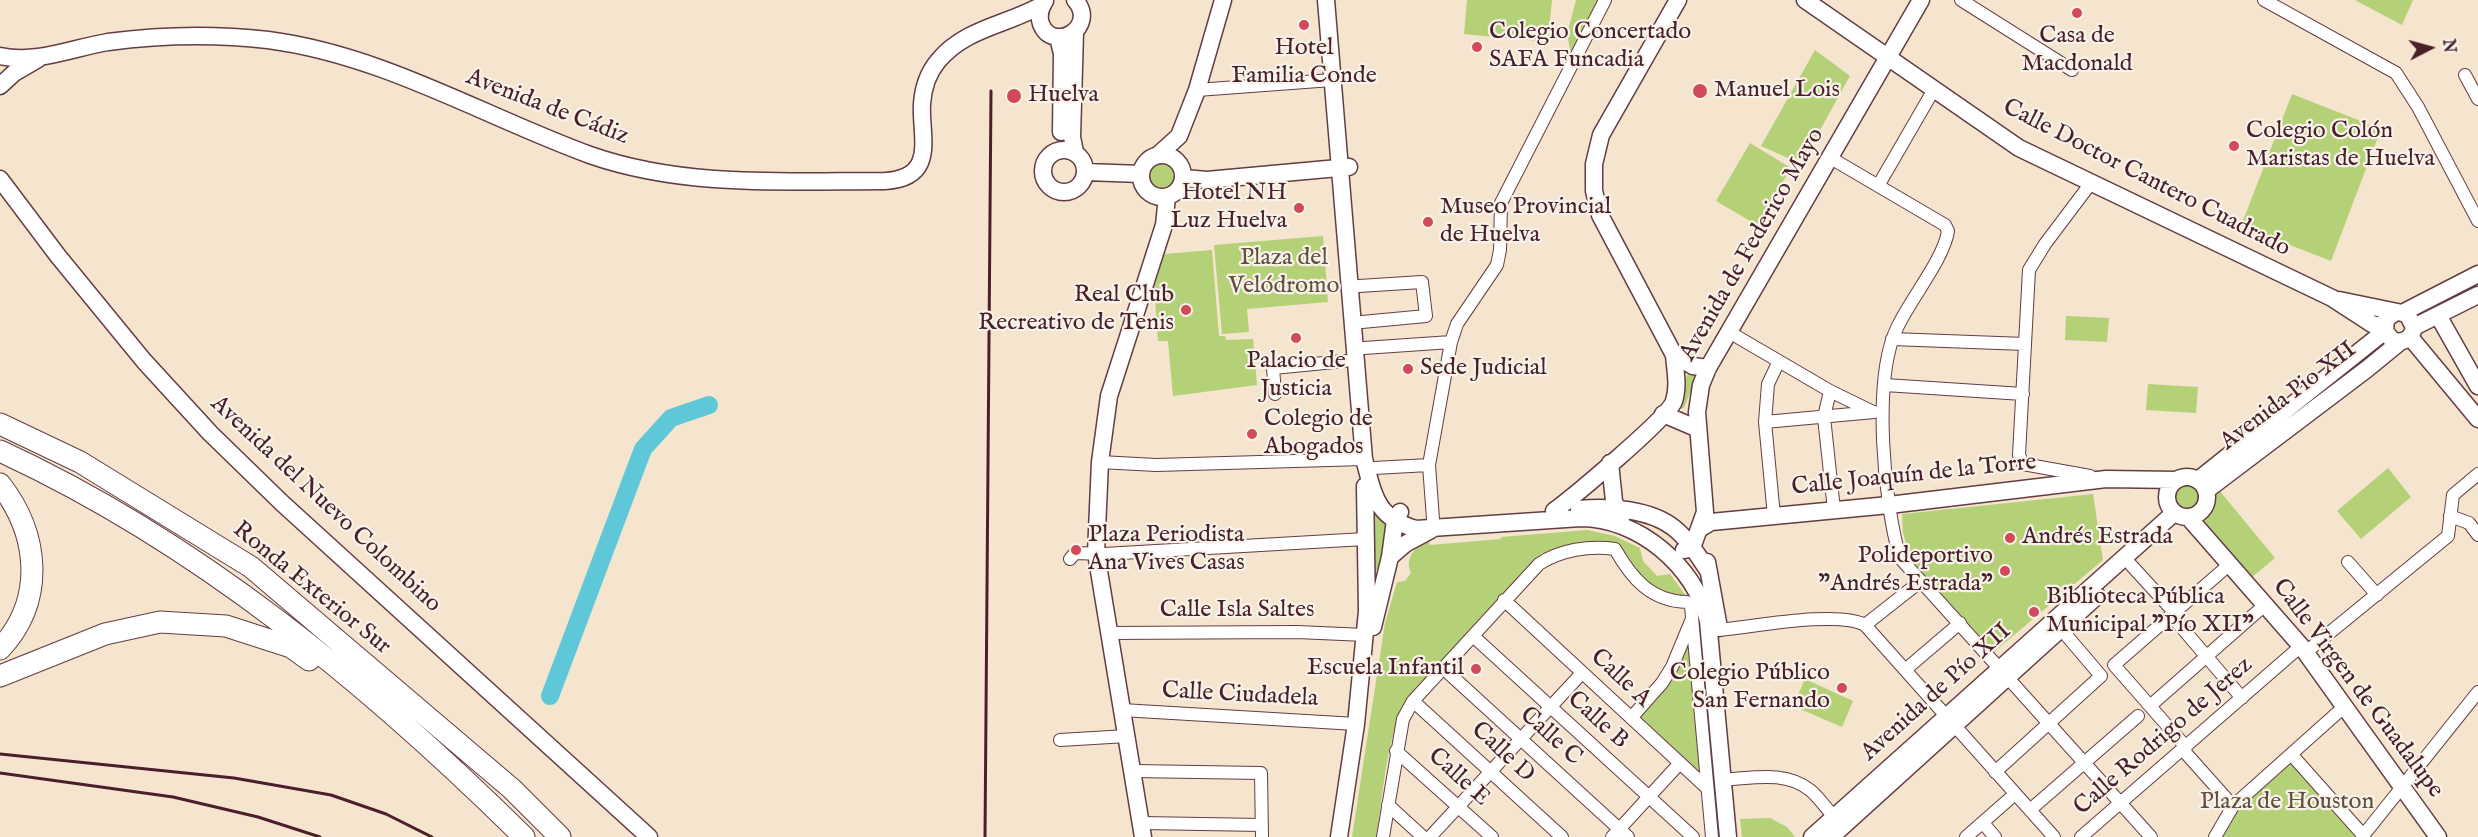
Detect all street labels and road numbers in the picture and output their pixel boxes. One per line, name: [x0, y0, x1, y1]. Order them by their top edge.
street label: Avenida de Cádiz: [462, 64, 632, 152]
street label: Calle Doctor Cantero Cuadrado: [1998, 94, 2294, 264]
street label: Avenida de Federico Mayo: [1674, 123, 1832, 367]
street label: Avenida Pio XII: [2215, 336, 2363, 458]
street label: Avenida del Nuevo Colombino: [204, 390, 446, 620]
street label: Calle Joaquín de la Torre: [1790, 449, 2038, 503]
street label: Ronda Exterior Sur: [226, 516, 396, 662]
street label: Calle Virgen de Guadalupe: [2265, 574, 2449, 804]
street label: Calle Isla Saltes: [1160, 597, 1314, 625]
street label: Avenida de Pío XII: [1856, 618, 2018, 768]
street label: Calle A: [1583, 644, 1657, 714]
street label: Calle Rodrigo de Jerez: [2069, 652, 2259, 822]
street label: Calle Ciudadela: [1161, 678, 1319, 714]
street label: Calle B: [1560, 686, 1634, 756]
street label: Calle C: [1513, 702, 1587, 772]
street label: Calle D: [1464, 717, 1540, 789]
street label: Calle E: [1421, 743, 1495, 813]

